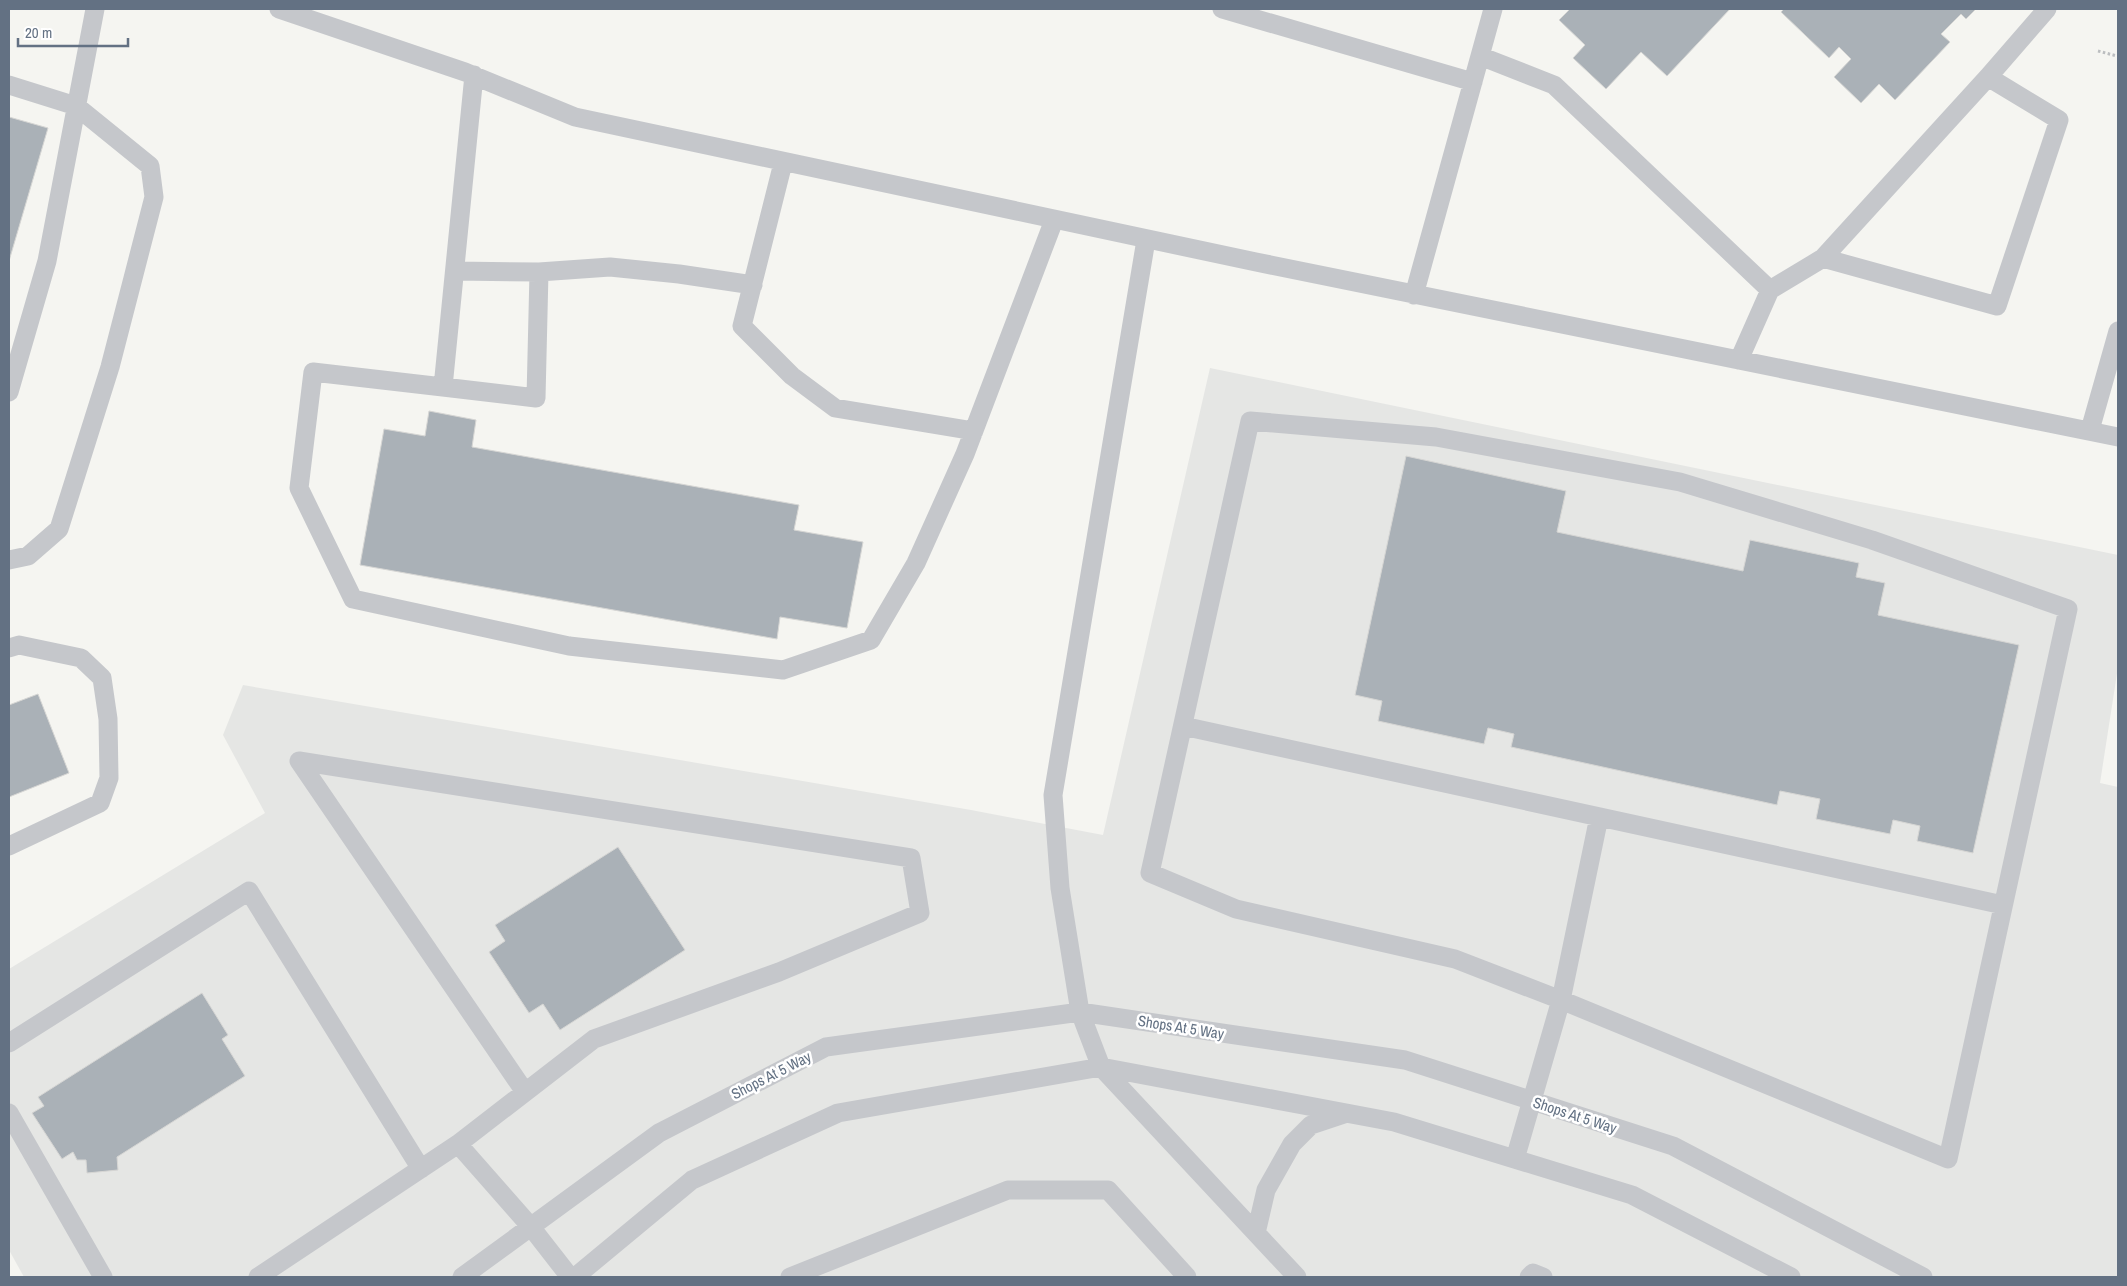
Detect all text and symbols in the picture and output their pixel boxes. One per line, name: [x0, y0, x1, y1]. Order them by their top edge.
scale bar: [18, 15, 128, 47]
text: 20 m: [25, 22, 52, 43]
street label: Shops At 5 Way: [1136, 1010, 1226, 1044]
street label: Shops At 5 Way: [727, 1045, 815, 1104]
street label: Shops At 5 Way: [1530, 1092, 1620, 1139]

